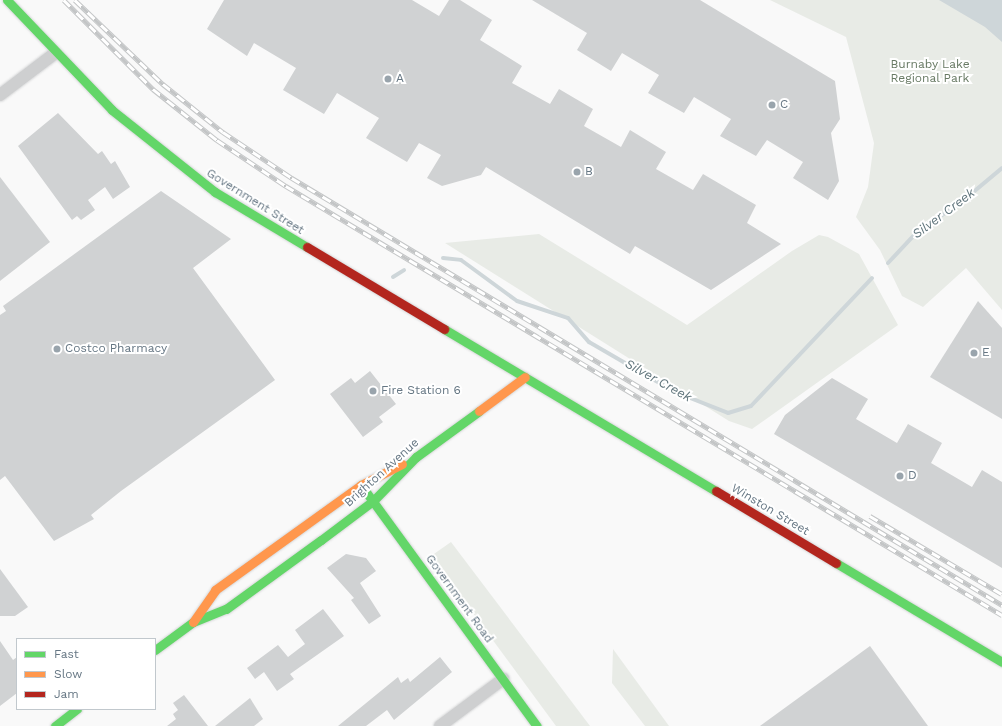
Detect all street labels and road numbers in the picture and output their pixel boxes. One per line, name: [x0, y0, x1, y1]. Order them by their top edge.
street label: Government Street: [204, 166, 306, 238]
street label: Brighton Avenue: [342, 436, 422, 510]
street label: Winston Street: [728, 481, 812, 539]
street label: Government Road: [422, 552, 496, 646]

